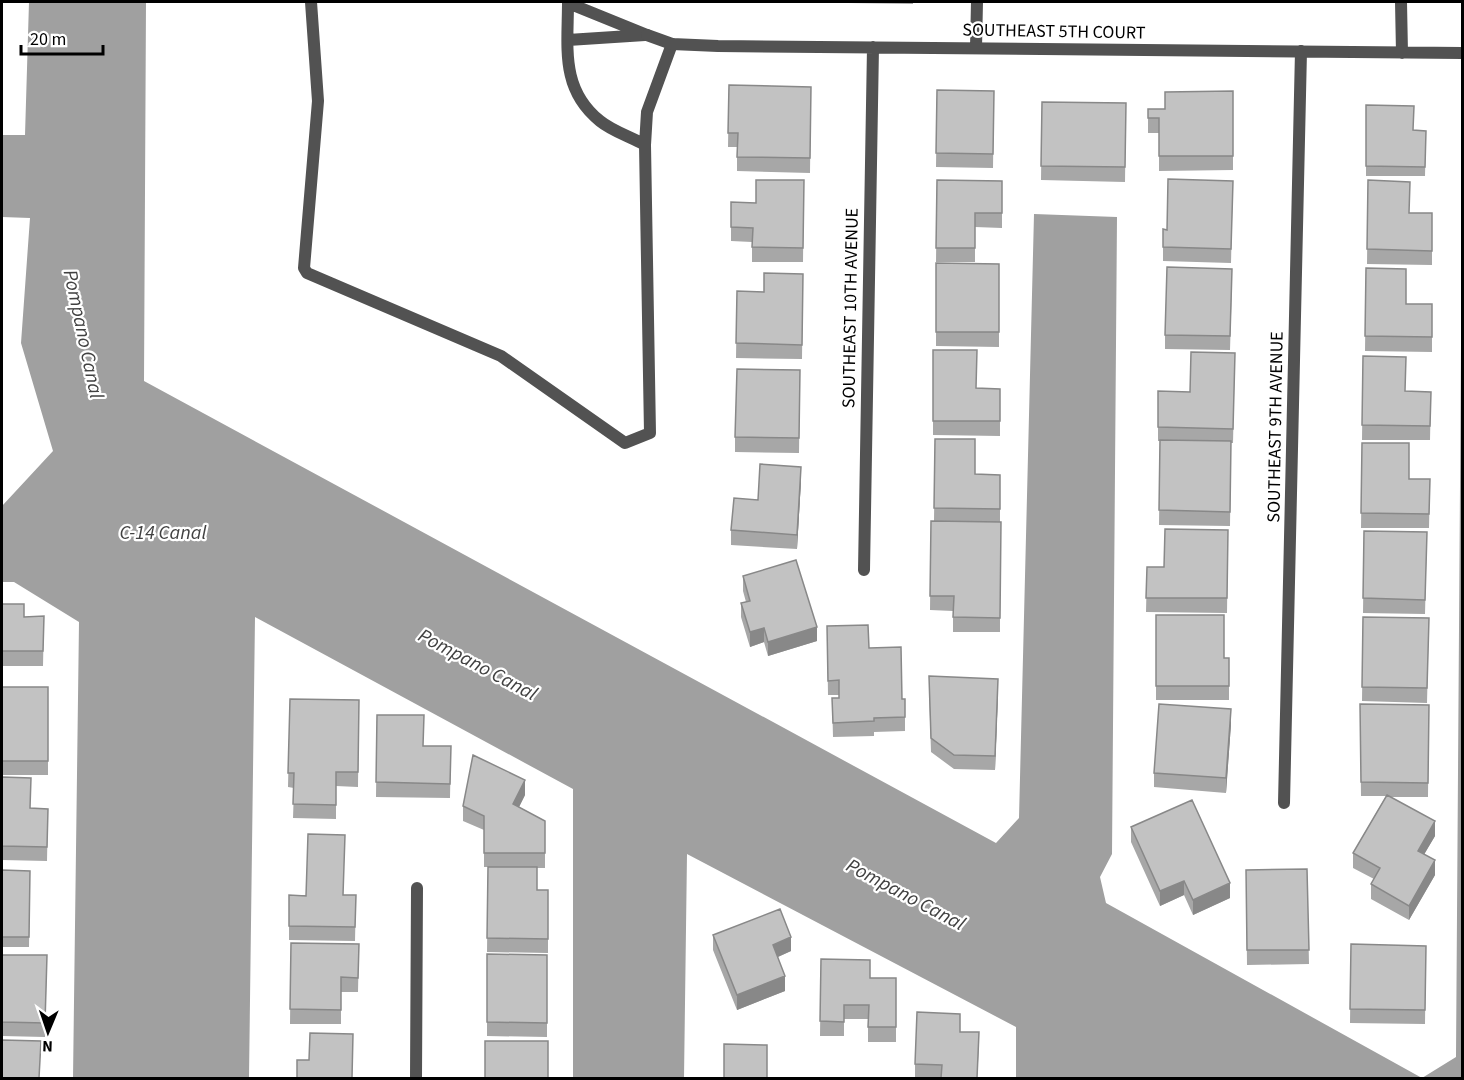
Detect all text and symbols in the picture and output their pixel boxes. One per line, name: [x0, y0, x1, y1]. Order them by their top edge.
street label: SOUTHEAST 5TH COURT: [962, 17, 1146, 46]
scale bar: [21, 18, 104, 56]
text: 20 m: [30, 27, 66, 52]
street label: SOUTHEAST 10TH AVENUE: [836, 208, 865, 408]
water label: Pompano Canal: [56, 267, 110, 401]
street label: SOUTHEAST 9TH AVENUE: [1261, 331, 1290, 523]
water label: C-14 Canal: [120, 519, 206, 547]
water label: Pompano Canal: [413, 622, 542, 708]
water label: Pompano Canal: [841, 852, 970, 938]
north arrow: [18, 1002, 78, 1062]
text: N: [42, 1035, 53, 1057]

